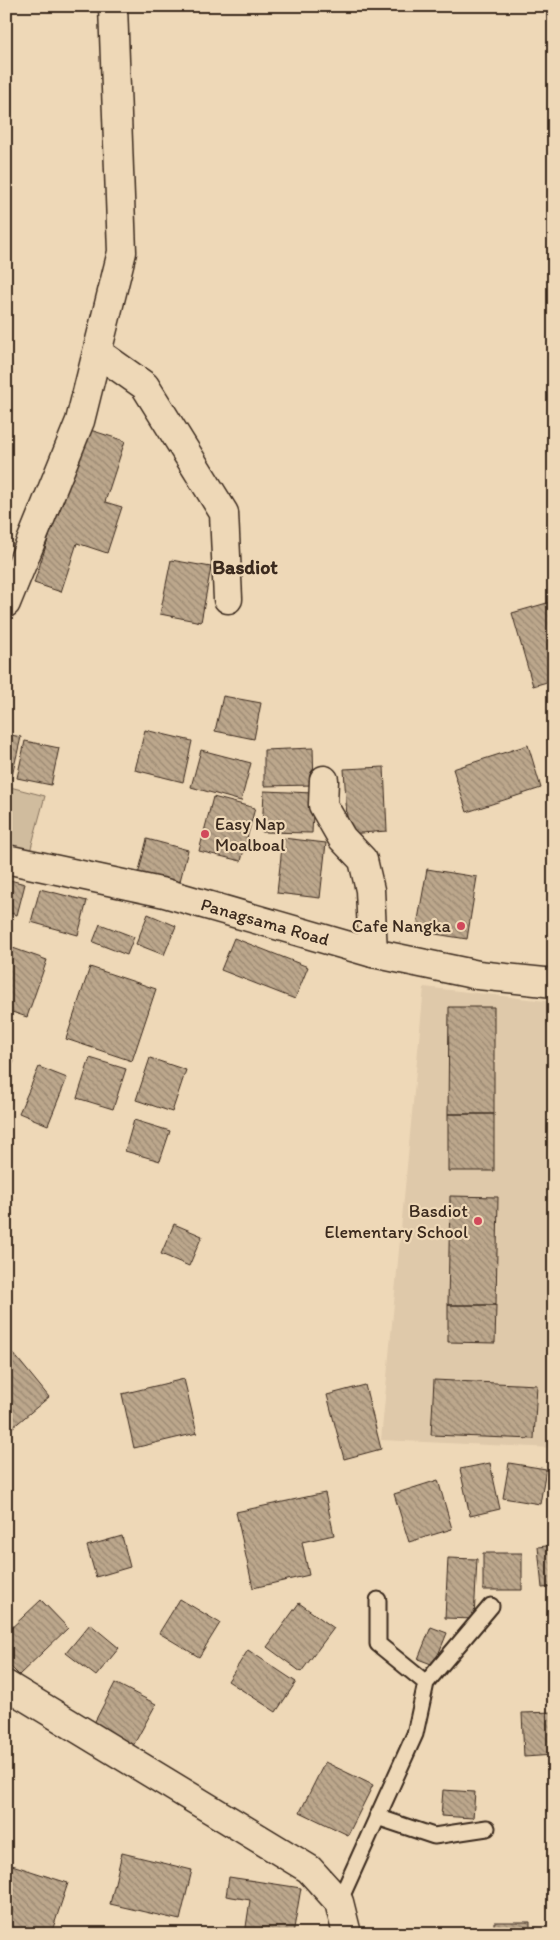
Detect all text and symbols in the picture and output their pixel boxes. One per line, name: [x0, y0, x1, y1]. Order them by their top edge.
district label: Basdiot: [212, 555, 278, 579]
place label: Easy Nap Moalboal: [215, 813, 285, 856]
marker: Easy Nap Moalboal: [199, 828, 211, 840]
street label: Panagsama Road: [198, 893, 332, 951]
place label: Cafe Nangka: [352, 915, 452, 937]
marker: Cafe Nangka: [455, 920, 467, 932]
place label: Basdiot Elementary School: [324, 1200, 468, 1243]
marker: Basdiot Elementary School: [472, 1215, 484, 1227]

